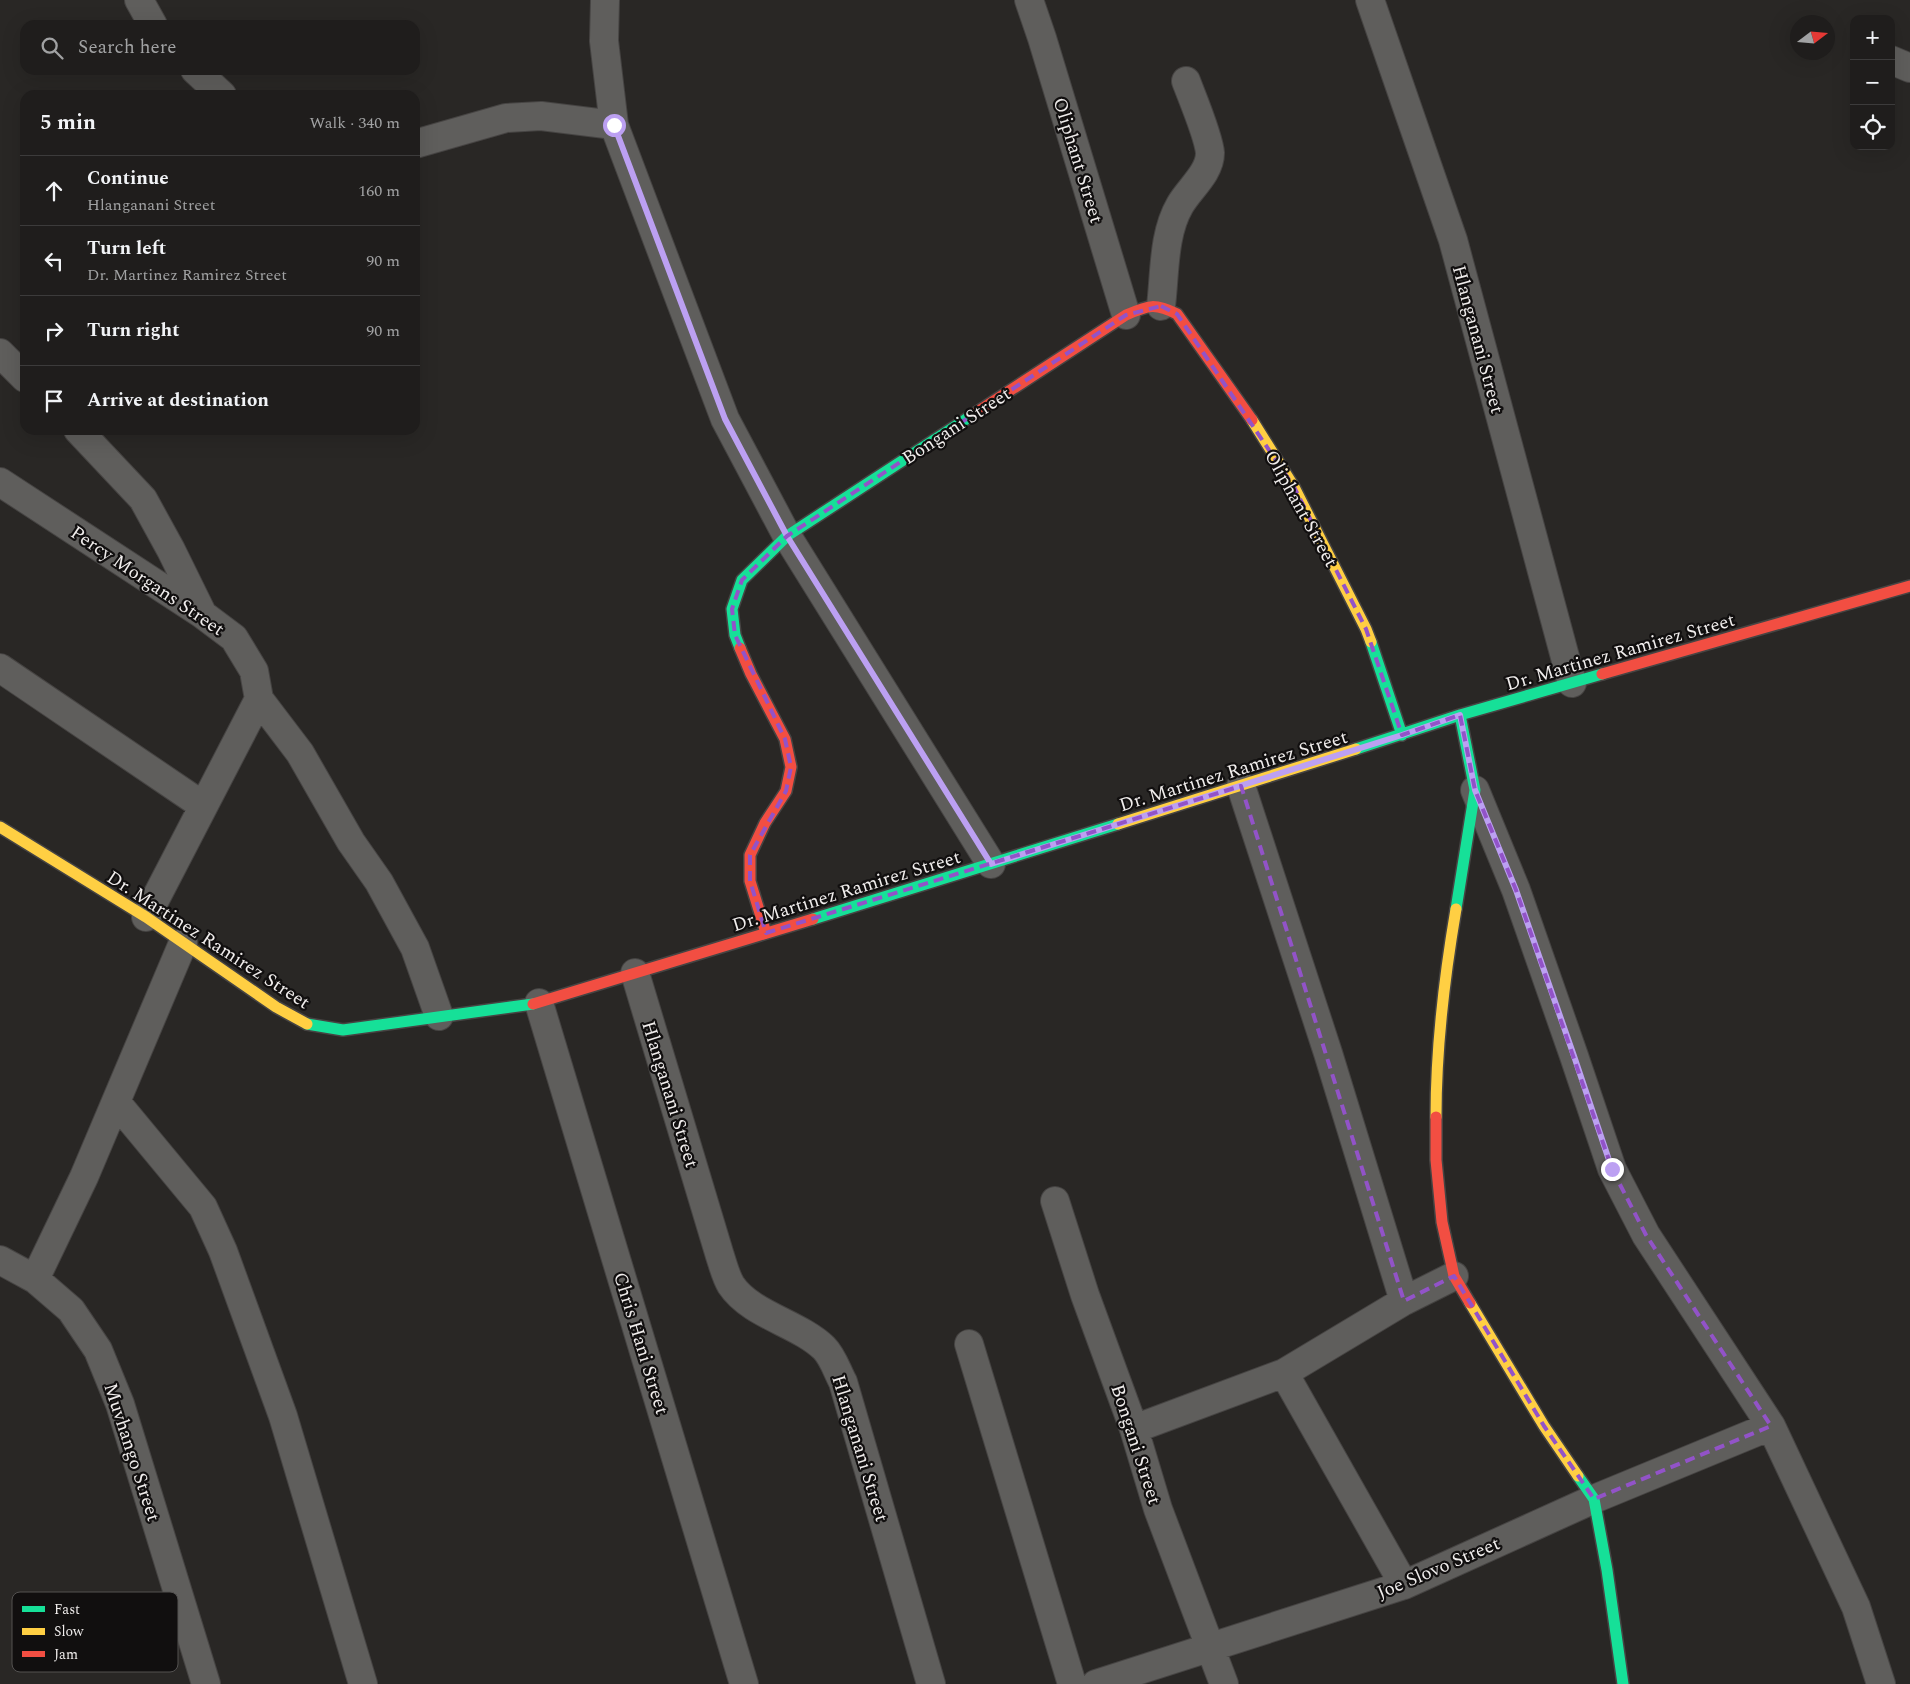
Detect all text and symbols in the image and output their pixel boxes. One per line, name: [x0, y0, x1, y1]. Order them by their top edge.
north arrow: [1790, 15, 1835, 60]
map controls: [1850, 15, 1895, 150]
button: +: [1850, 15, 1895, 60]
search box: [20, 20, 420, 75]
text: Search here: [78, 33, 177, 62]
icon: search: [38, 34, 66, 62]
button: −: [1850, 60, 1895, 105]
street label: Oliphant Street: [1045, 94, 1111, 227]
button: locate: [1850, 105, 1895, 150]
text: 5 min: [40, 107, 96, 139]
text: Walk · 340 m: [309, 111, 400, 135]
route start: [603, 114, 626, 137]
text: Continue: [87, 164, 169, 193]
icon: ahead: [40, 177, 68, 205]
text: 160 m: [358, 179, 400, 203]
text: Hlanganani Street: [87, 193, 215, 217]
text: Turn left: [87, 234, 166, 263]
icon: left: [40, 247, 68, 275]
text: 90 m: [366, 249, 400, 273]
street label: Hlanganani Street: [1444, 262, 1511, 417]
text: Dr. Martinez Ramirez Street: [87, 263, 287, 287]
text: Turn right: [87, 316, 180, 345]
icon: right: [40, 317, 68, 345]
text: 90 m: [366, 319, 400, 343]
street label: Bongani Street: [897, 380, 1017, 472]
text: Arrive at destination: [87, 386, 269, 415]
icon: arrive: [40, 387, 68, 415]
street label: Oliphant Street: [1256, 445, 1345, 573]
street label: Percy Morgans Street: [64, 519, 230, 644]
street label: Dr. Martinez Ramirez Street: [1502, 606, 1739, 699]
street label: Dr. Martinez Ramirez Street: [1116, 723, 1351, 820]
street label: Dr. Martinez Ramirez Street: [729, 843, 964, 940]
street label: Dr. Martinez Ramirez Street: [101, 863, 316, 1017]
street label: Hlanganani Street: [633, 1017, 706, 1172]
route end: [1601, 1158, 1624, 1181]
street label: Chris Hani Street: [605, 1269, 676, 1418]
street label: Hlanganani Street: [823, 1371, 896, 1526]
street label: Muvhango Street: [95, 1379, 168, 1526]
street label: Bongani Street: [1102, 1381, 1169, 1509]
street label: Joe Slovo Street: [1373, 1529, 1505, 1607]
legend: [12, 1592, 178, 1672]
text: Fast: [54, 1599, 80, 1620]
text: Slow: [54, 1621, 84, 1642]
text: Jam: [54, 1644, 78, 1665]

